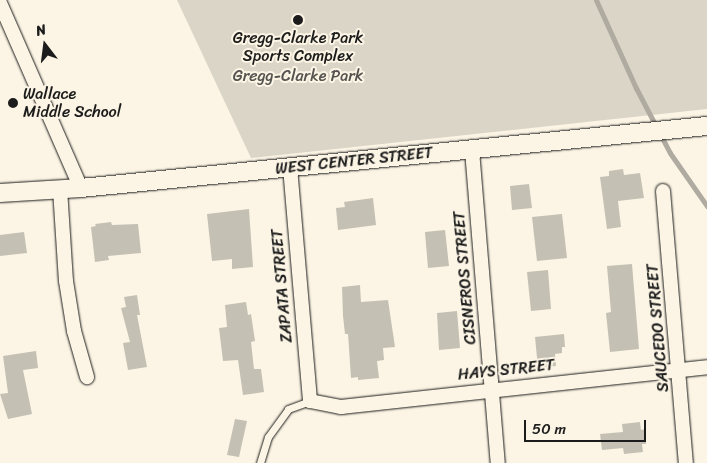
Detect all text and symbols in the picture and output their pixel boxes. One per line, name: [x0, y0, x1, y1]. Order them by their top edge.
marker: Gregg-Clarke Park Sports Complex: [292, 14, 304, 26]
text: N: [33, 17, 49, 43]
north arrow: [20, 20, 70, 70]
place label: Gregg-Clarke Park Sports Complex: [233, 28, 363, 66]
park label: Gregg-Clarke Park: [233, 66, 363, 86]
place label: Wallace Middle School: [23, 84, 122, 122]
marker: Wallace Middle School: [7, 97, 19, 109]
street label: WEST CENTER STREET: [274, 143, 434, 179]
street label: CISNEROS STREET: [450, 210, 480, 346]
street label: ZAPATA STREET: [267, 228, 297, 344]
street label: SAUCEDO STREET: [643, 263, 673, 393]
street label: HAYS STREET: [457, 355, 555, 385]
scale bar: [527, 410, 650, 442]
text: 50 m: [532, 416, 566, 442]

